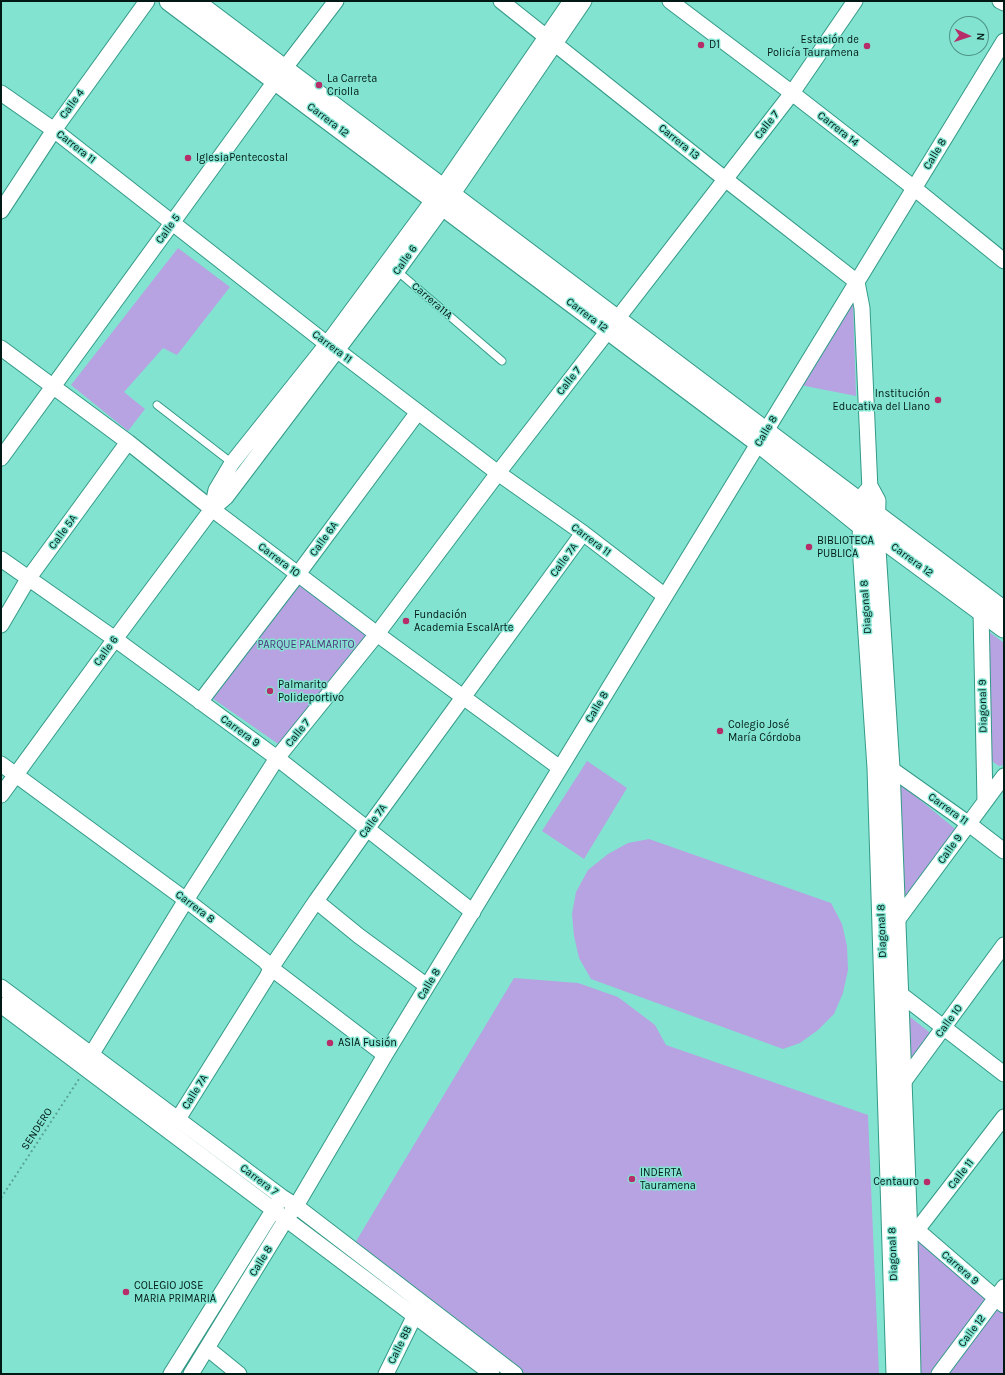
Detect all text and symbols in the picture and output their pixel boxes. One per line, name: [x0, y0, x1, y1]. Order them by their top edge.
north arrow: [949, 16, 989, 56]
text: N: [974, 32, 987, 41]
place label: Estación de Policía Tauramena: [767, 33, 859, 59]
place label: D1: [709, 38, 720, 52]
marker: D1: [696, 40, 706, 50]
marker: Estación de Policía Tauramena: [862, 41, 872, 51]
place label: La Carreta Criolla: [327, 72, 377, 98]
marker: La Carreta Criolla: [314, 80, 324, 90]
street label: Calle 4: [57, 87, 87, 121]
street label: Carrera 12: [304, 100, 352, 140]
street label: Calle 7: [752, 108, 782, 142]
street label: Carrera 14: [815, 109, 861, 149]
street label: Carrera 13: [656, 121, 702, 163]
street label: Carrera 11: [54, 128, 98, 166]
street label: Calle 8: [921, 136, 949, 172]
place label: IglesiaPentecostal: [196, 151, 288, 165]
marker: IglesiaPentecostal: [183, 153, 193, 163]
street label: Calle 5: [153, 212, 183, 246]
street label: Calle 6: [390, 243, 420, 277]
street label: Carrera11A: [409, 280, 455, 322]
street label: Carrera 12: [563, 295, 611, 335]
street label: Carrera 11: [310, 328, 354, 366]
street label: Calle 7: [554, 364, 584, 398]
place label: Institución Educativa del Llano: [833, 387, 930, 413]
marker: Institución Educativa del Llano: [933, 395, 943, 405]
street label: Calle 8: [752, 413, 780, 449]
street label: Calle 5A: [46, 512, 80, 552]
street label: Calle 6A: [307, 519, 341, 559]
street label: Carrera 11: [569, 521, 613, 559]
place label: BIBLIOTECA PUBLICA: [817, 534, 874, 560]
street label: Carrera 10: [255, 540, 303, 580]
street label: Calle 7A: [547, 540, 581, 580]
street label: Carrera 12: [888, 540, 936, 580]
marker: BIBLIOTECA PUBLICA: [804, 542, 814, 552]
street label: Diagonal 8: [858, 580, 874, 634]
place label: Fundación Academia EscalArte: [414, 608, 513, 634]
marker: Fundación Academia EscalArte: [401, 616, 411, 626]
street label: Calle 6: [91, 634, 121, 668]
park label: PARQUE PALMARITO: [257, 638, 355, 652]
place label: Palmarito Polideportivo: [278, 678, 344, 704]
street label: Diagonal 9: [976, 679, 990, 733]
marker: Palmarito Polideportivo: [265, 686, 275, 696]
street label: Calle 8: [583, 689, 611, 725]
street label: Carrera 9: [218, 712, 262, 750]
street label: Calle 7: [283, 716, 313, 750]
place label: Colegio José María Córdoba: [728, 718, 801, 744]
marker: Colegio José María Córdoba: [715, 726, 725, 736]
street label: Carrera 11: [925, 790, 971, 828]
street label: Calle 7A: [356, 801, 390, 841]
street label: Calle 9: [935, 832, 965, 866]
street label: Carrera 8: [173, 888, 217, 926]
street label: Diagonal 8: [874, 904, 890, 958]
street label: Calle 8: [415, 966, 443, 1002]
street label: Calle 10: [933, 1002, 965, 1040]
place label: ASIA Fusión: [338, 1036, 397, 1050]
marker: ASIA Fusión: [325, 1038, 335, 1048]
street label: Calle 7A: [179, 1072, 211, 1112]
street label: SENDERO: [18, 1105, 56, 1153]
street label: Calle 11: [945, 1156, 977, 1192]
street label: Carrera 7: [237, 1161, 281, 1199]
place label: INDERTA Tauramena: [640, 1166, 696, 1192]
marker: INDERTA Tauramena: [627, 1174, 637, 1184]
place label: Centauro: [873, 1175, 919, 1189]
marker: Centauro: [922, 1177, 932, 1187]
street label: Diagonal 8: [885, 1227, 901, 1281]
street label: Calle 8: [246, 1243, 276, 1279]
street label: Carrera 9: [939, 1248, 981, 1288]
place label: COLEGIO JOSE MARIA PRIMARIA: [134, 1279, 216, 1305]
marker: COLEGIO JOSE MARIA PRIMARIA: [121, 1287, 131, 1297]
street label: Calle 12: [956, 1312, 988, 1350]
street label: Calle 8B: [385, 1324, 415, 1366]

